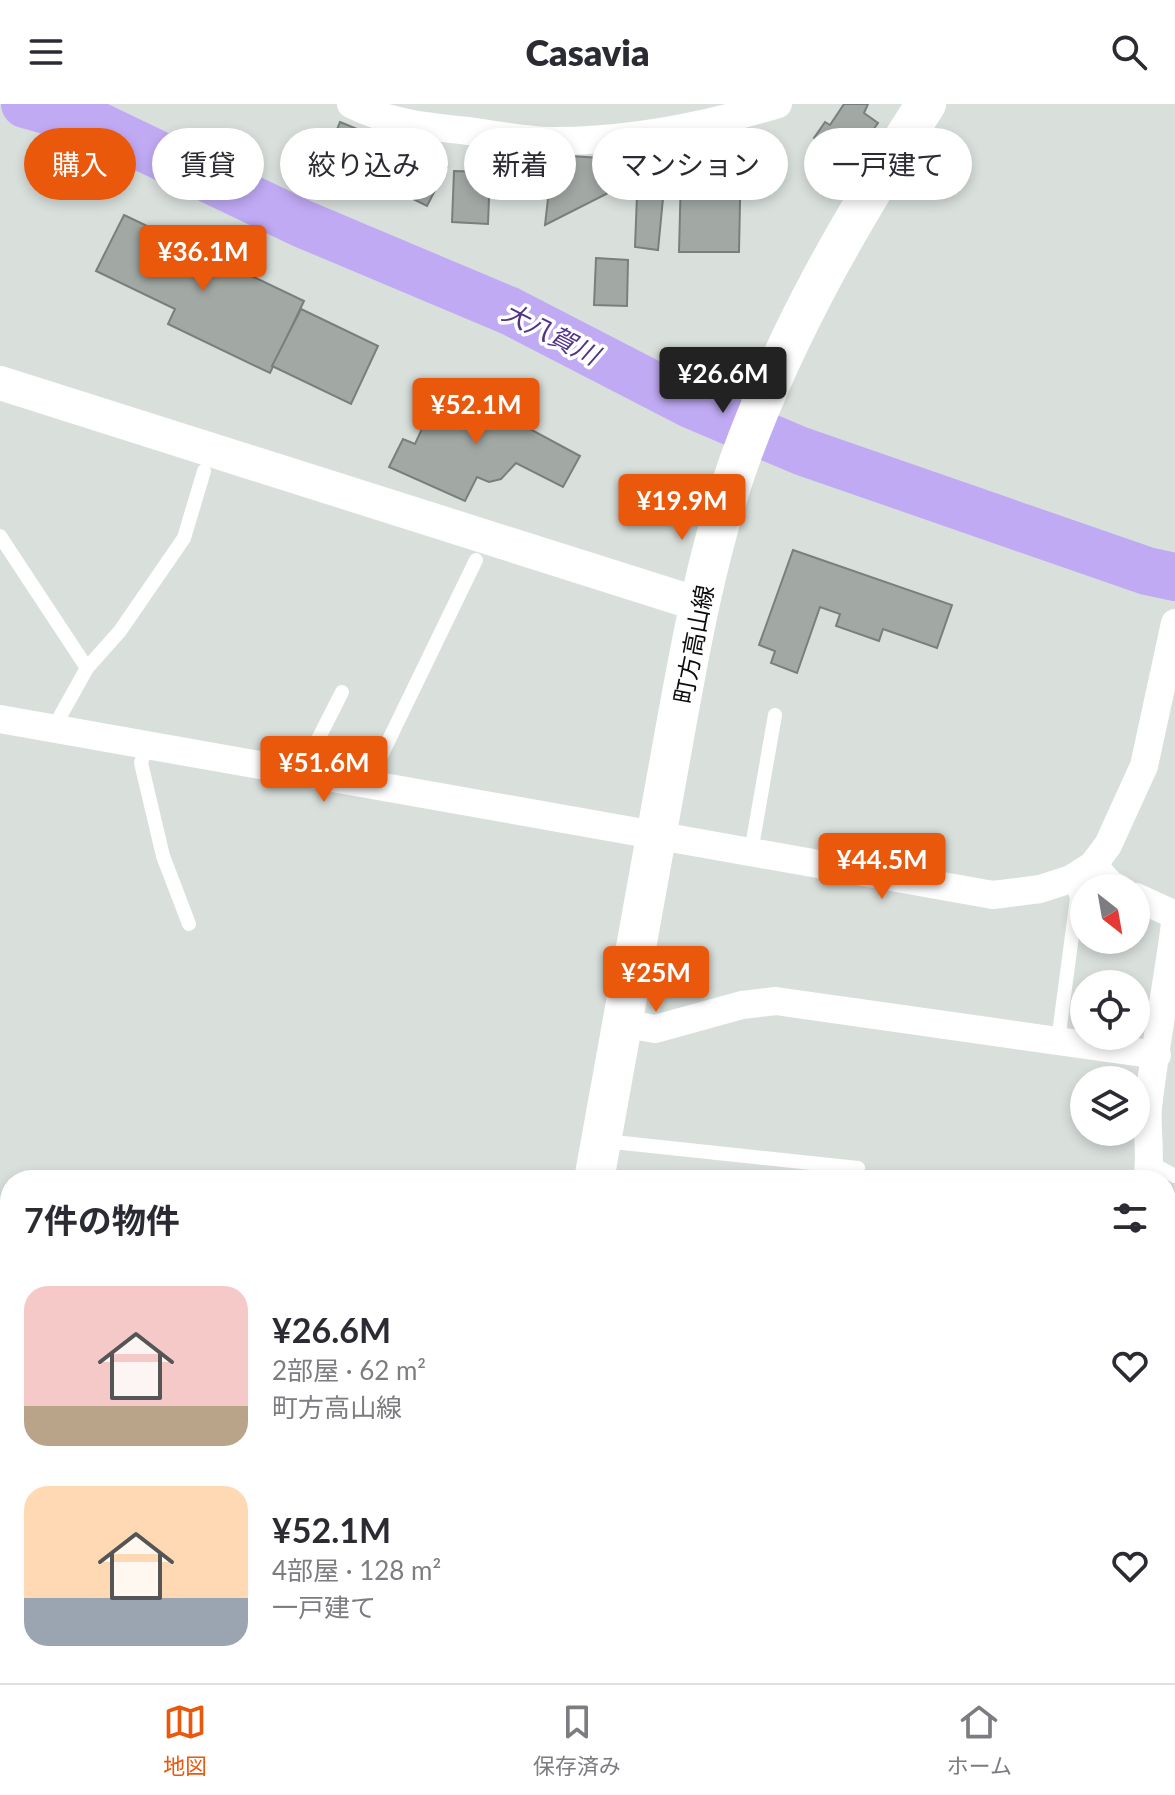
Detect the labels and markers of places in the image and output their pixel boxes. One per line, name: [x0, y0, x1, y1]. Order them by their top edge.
pin: ¥36.1M: [138, 225, 268, 293]
pin: ¥26.6M: [658, 347, 788, 415]
pin: ¥52.1M: [411, 378, 541, 446]
pin: ¥19.9M: [617, 474, 747, 542]
pin: ¥51.6M: [259, 736, 389, 804]
pin: ¥44.5M: [817, 833, 947, 901]
pin: ¥25M: [609, 946, 703, 1014]

